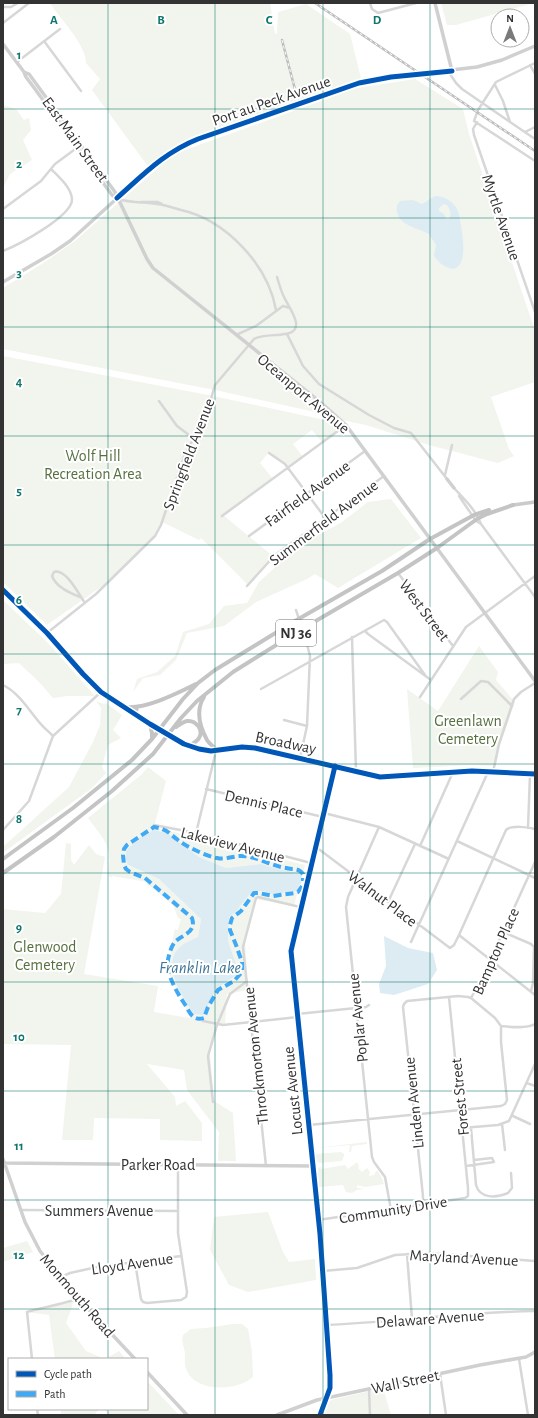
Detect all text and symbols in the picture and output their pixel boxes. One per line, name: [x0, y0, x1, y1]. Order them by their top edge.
north arrow: [490, 8, 530, 48]
text: N: [506, 13, 514, 24]
text: A: [50, 14, 58, 27]
text: B: [157, 14, 165, 27]
text: C: [266, 14, 273, 27]
text: D: [373, 14, 382, 27]
text: 1: [17, 49, 21, 62]
street label: Port au Peck Avenue: [210, 73, 333, 129]
street label: East Main Street: [39, 94, 111, 185]
text: 2: [16, 158, 22, 171]
street label: Myrtle Avenue: [478, 172, 523, 263]
text: 3: [16, 267, 22, 280]
street label: Oceanport Avenue: [254, 351, 352, 437]
text: 4: [16, 376, 23, 389]
street label: Springfield Avenue: [160, 396, 218, 512]
park label: Wolf Hill Recreation Area: [44, 448, 142, 482]
street label: Fairfield Avenue: [262, 458, 353, 530]
street label: Summerfield Avenue: [266, 477, 381, 569]
text: 5: [16, 485, 22, 498]
street label: West Street: [396, 577, 452, 644]
text: 6: [16, 594, 22, 607]
road number: NJ 36: [276, 620, 316, 646]
text: 7: [16, 704, 22, 717]
park label: Greenlawn Cemetery: [434, 713, 502, 748]
street label: Broadway: [254, 729, 318, 758]
street label: Dennis Place: [223, 787, 304, 821]
text: 8: [16, 813, 22, 826]
street label: Lakeview Avenue: [179, 824, 286, 866]
street label: Walnut Place: [345, 868, 420, 930]
street label: Bampton Place: [470, 905, 522, 997]
text: 9: [16, 922, 22, 935]
park label: Glenwood Cemetery: [13, 939, 77, 974]
water label: Franklin Lake: [159, 959, 241, 976]
street label: Poplar Avenue: [345, 973, 371, 1063]
street label: Throckmorton Avenue: [241, 986, 271, 1125]
text: 10: [13, 1031, 25, 1044]
street label: Locust Avenue: [280, 1046, 306, 1136]
street label: Linden Avenue: [401, 1056, 427, 1149]
street label: Forest Street: [448, 1057, 472, 1136]
text: 11: [14, 1140, 24, 1153]
street label: Parker Road: [121, 1157, 195, 1173]
street label: Community Drive: [338, 1194, 448, 1227]
street label: Summers Avenue: [45, 1203, 153, 1219]
street label: Maryland Avenue: [409, 1247, 519, 1270]
text: 12: [14, 1249, 24, 1262]
street label: Lloyd Avenue: [90, 1250, 174, 1279]
street label: Monmouth Road: [37, 1251, 118, 1340]
street label: Delaware Avenue: [375, 1307, 485, 1331]
legend: [8, 1358, 148, 1410]
street label: Wall Street: [370, 1367, 441, 1397]
text: Cycle path: [44, 1368, 92, 1381]
text: Path: [44, 1388, 66, 1400]

